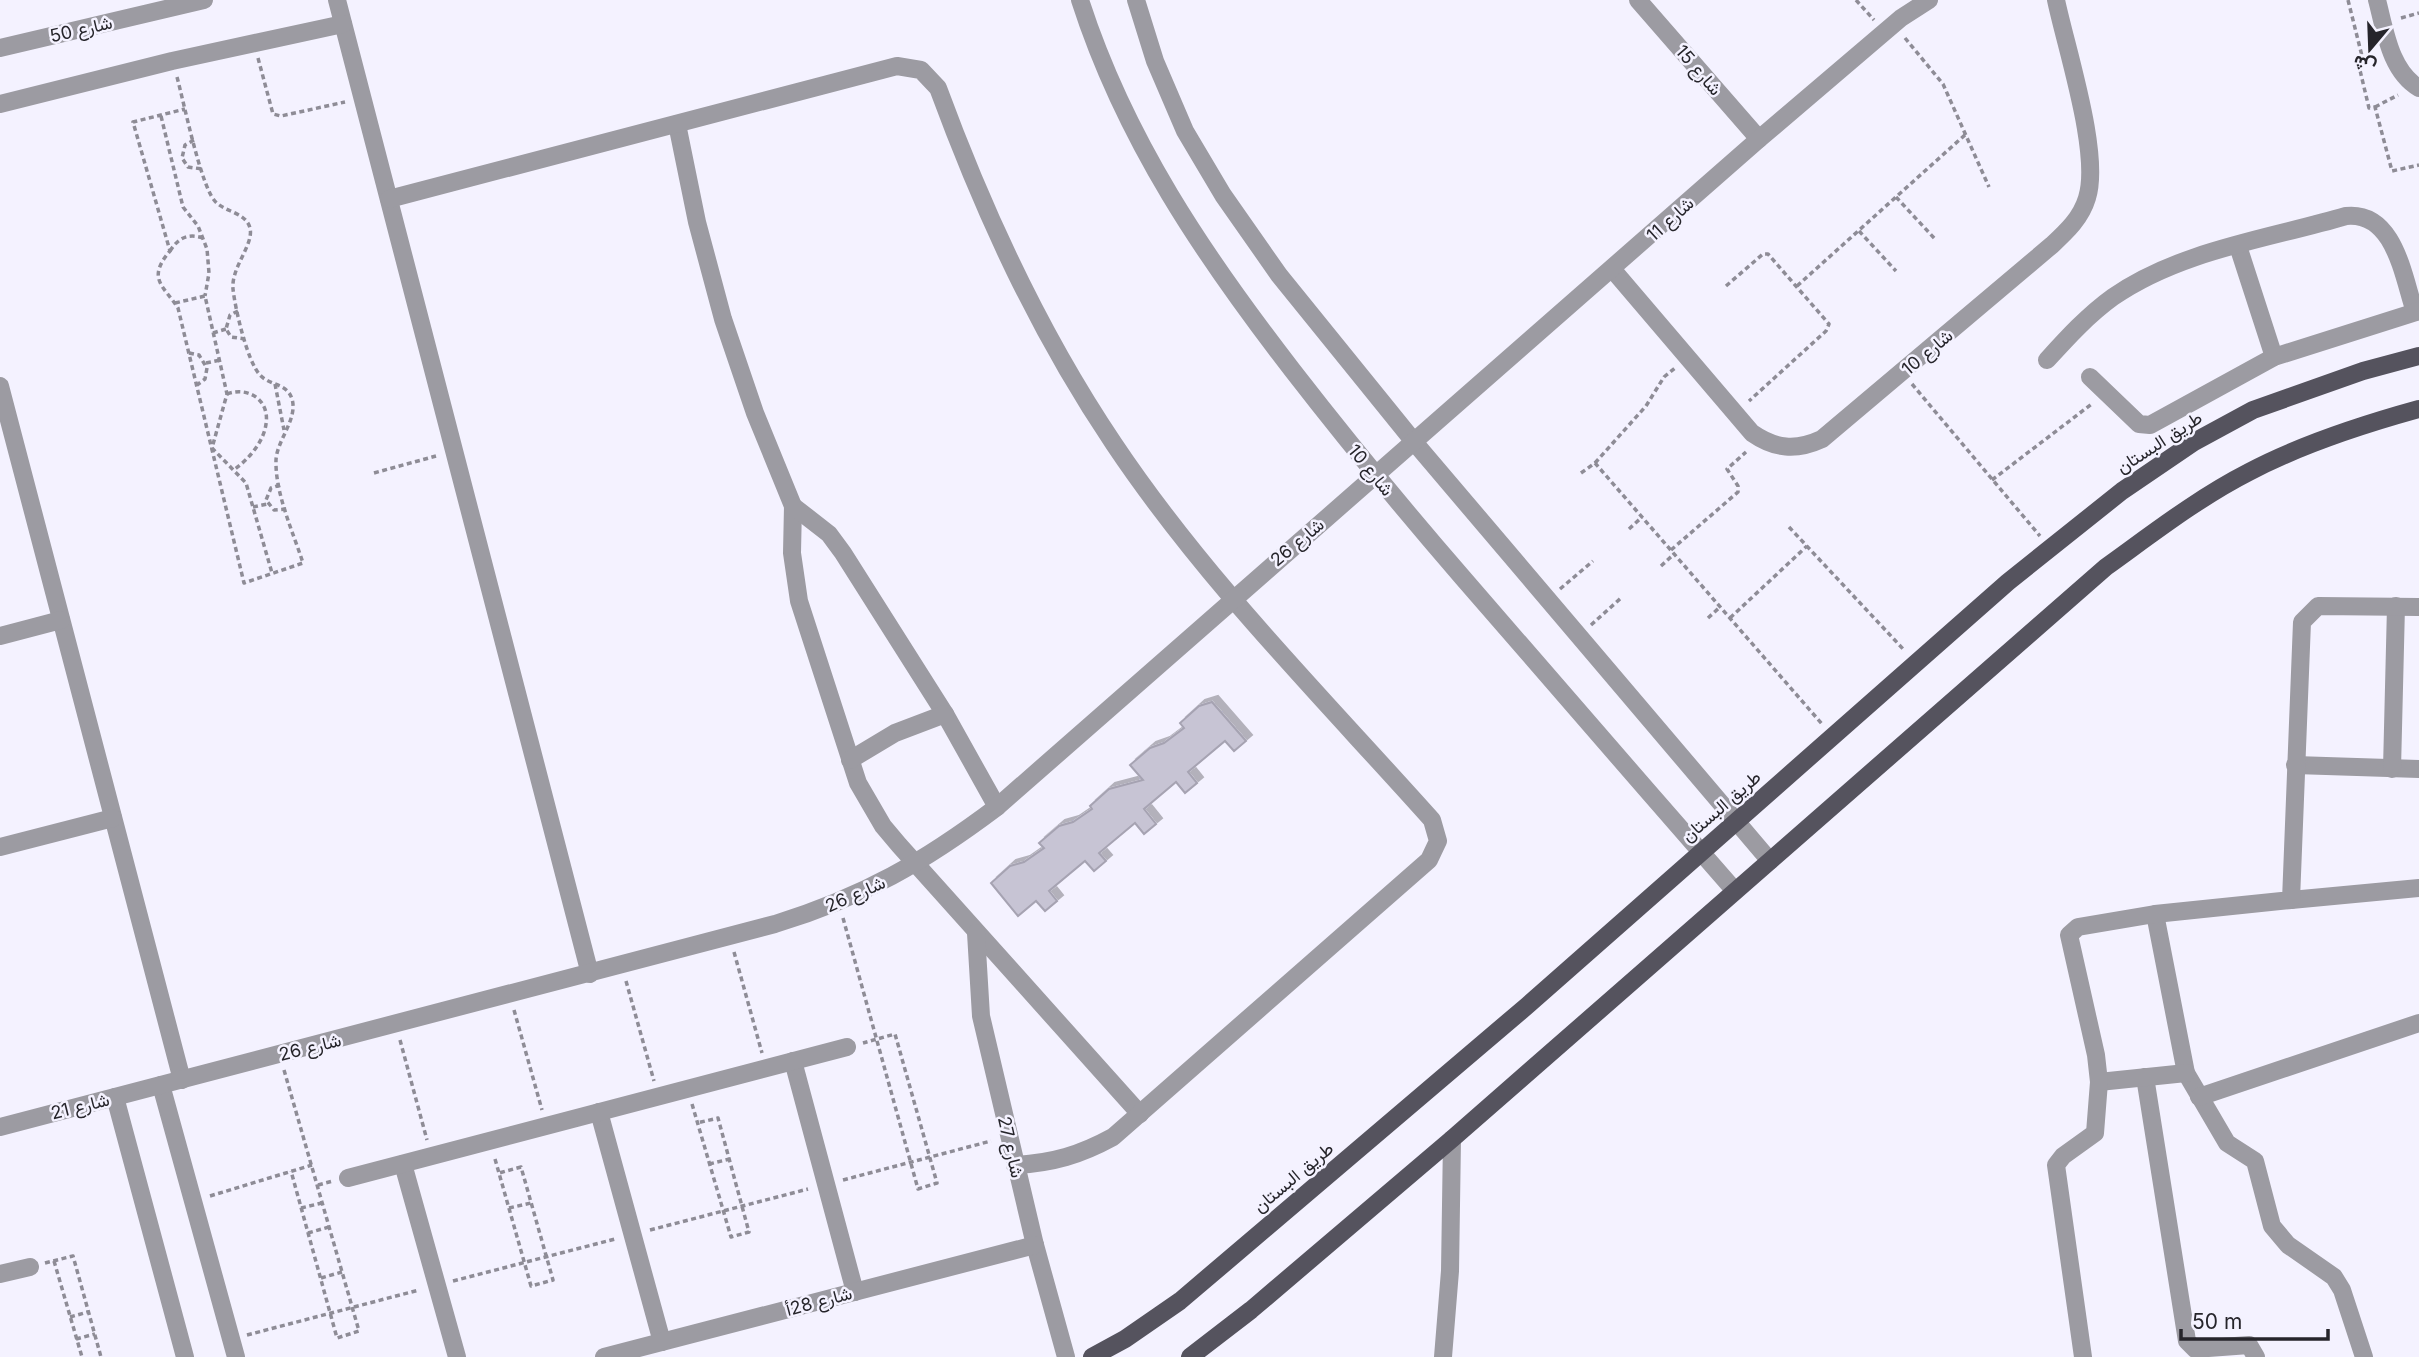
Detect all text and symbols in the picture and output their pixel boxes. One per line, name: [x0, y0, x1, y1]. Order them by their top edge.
street label: شارع 50: [48, 12, 115, 48]
north arrow: [2335, 14, 2405, 84]
street label: شارع 15: [1670, 41, 1726, 101]
text: ش: [2350, 50, 2379, 79]
street label: شارع 11: [1642, 192, 1699, 247]
street label: شارع 10: [1897, 325, 1958, 381]
street label: طريق البستان: [2112, 407, 2206, 478]
street label: شارع 10: [1342, 440, 1398, 501]
street label: شارع 26: [1266, 514, 1329, 572]
street label: طريق البستان: [1677, 766, 1765, 847]
street label: شارع 26: [822, 872, 889, 918]
street label: شارع 26: [277, 1029, 344, 1067]
street label: شارع 21: [49, 1089, 112, 1125]
street label: شارع 27: [992, 1114, 1028, 1180]
street label: طريق البستان: [1249, 1138, 1338, 1217]
street label: شارع 28أ: [784, 1282, 855, 1322]
scale bar: [2181, 1298, 2328, 1342]
text: 50 m: [2192, 1309, 2242, 1334]

